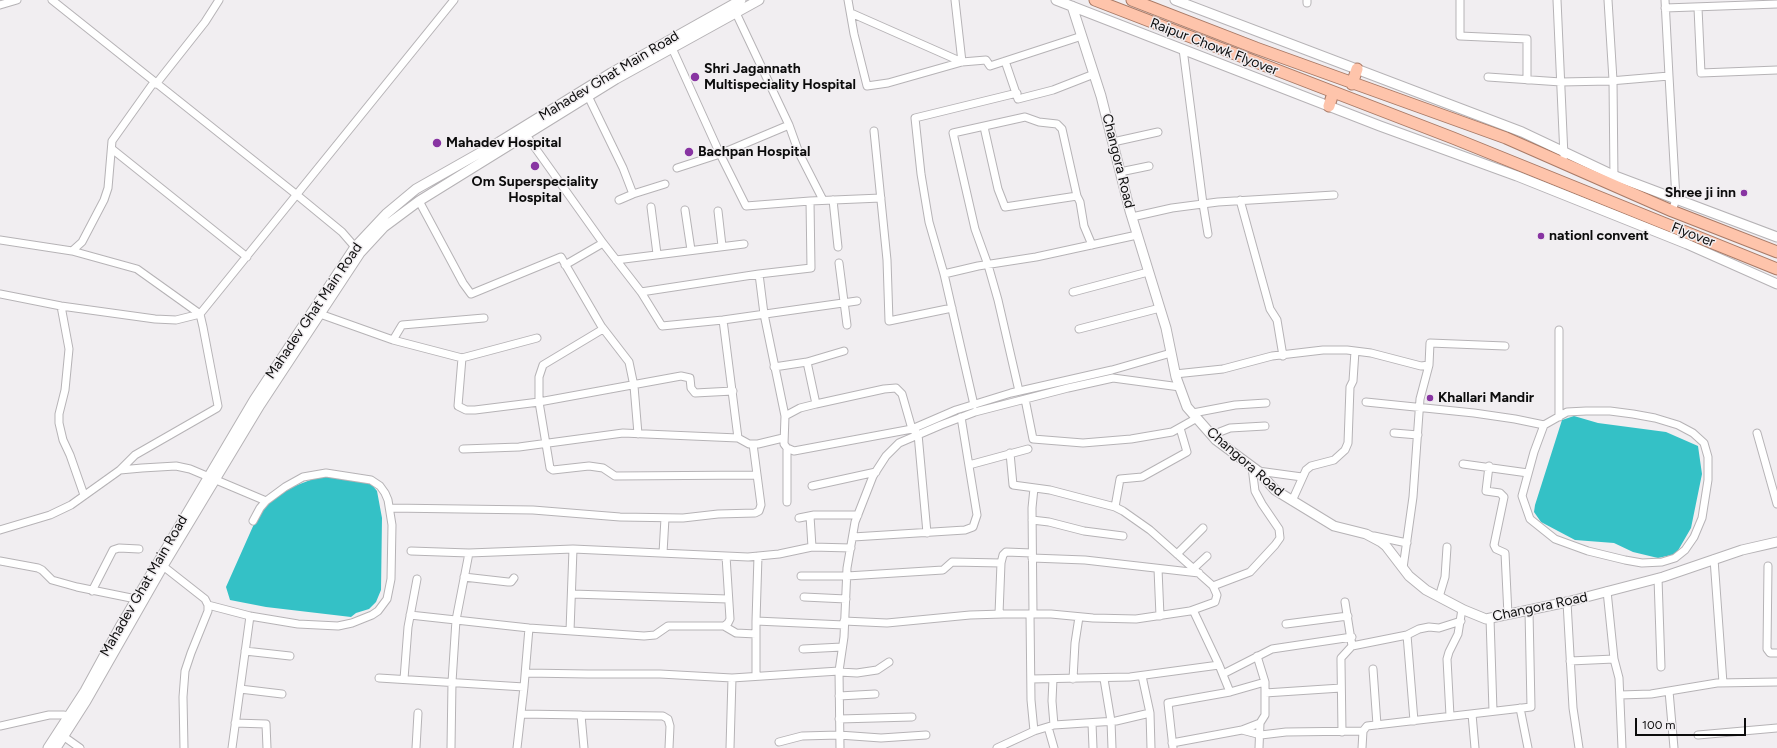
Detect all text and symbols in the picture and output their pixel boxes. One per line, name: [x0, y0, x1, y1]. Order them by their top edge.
street label: Raipur Chowk Flyover: [1148, 15, 1280, 79]
street label: Mahadev Ghat Main Road: [536, 27, 682, 125]
place label: Shri Jagannath Multispeciality Hospital: [704, 61, 856, 94]
marker: Shri Jagannath Multispeciality Hospital: [689, 71, 701, 83]
street label: Changora Road: [1098, 112, 1138, 210]
place label: Mahadev Hospital: [446, 135, 561, 151]
marker: Mahadev Hospital: [431, 137, 443, 149]
place label: Bachpan Hospital: [698, 144, 810, 160]
marker: Bachpan Hospital: [683, 146, 695, 158]
marker: Om Superspeciality Hospital: [529, 160, 541, 172]
place label: Om Superspeciality Hospital: [472, 174, 598, 206]
place label: Shree ji inn: [1665, 185, 1736, 201]
marker: Shree ji inn: [1739, 188, 1749, 198]
street label: Flyover: [1669, 219, 1717, 251]
place label: nationl convent: [1549, 228, 1649, 244]
marker: nationl convent: [1536, 231, 1546, 241]
street label: Mahadev Ghat Main Road: [262, 240, 366, 382]
place label: Khallari Mandir: [1438, 390, 1534, 406]
marker: Khallari Mandir: [1425, 393, 1435, 403]
street label: Changora Road: [1203, 424, 1287, 500]
street label: Mahadev Ghat Main Road: [97, 512, 191, 660]
street label: Changora Road: [1491, 589, 1589, 625]
scale bar: [1637, 710, 1748, 736]
text: 100 m: [1642, 718, 1676, 732]

